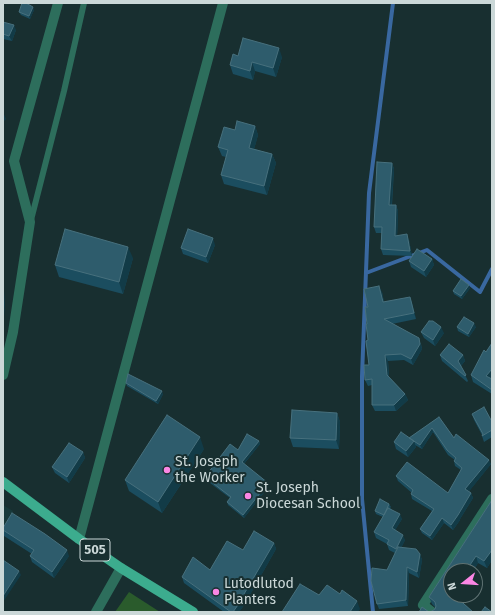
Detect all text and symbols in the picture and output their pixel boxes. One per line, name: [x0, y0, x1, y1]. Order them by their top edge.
place label: St. Joseph the Worker: [175, 454, 245, 486]
marker: St. Joseph the Worker: [162, 465, 172, 475]
place label: St. Joseph Diocesan School: [256, 480, 360, 512]
marker: St. Joseph Diocesan School: [243, 491, 253, 501]
road number: 505: [80, 539, 110, 561]
north arrow: [443, 563, 483, 603]
place label: Lutodlutod Planters: [224, 576, 294, 608]
text: N: [445, 581, 459, 592]
marker: Lutodlutod Planters: [211, 587, 221, 597]

